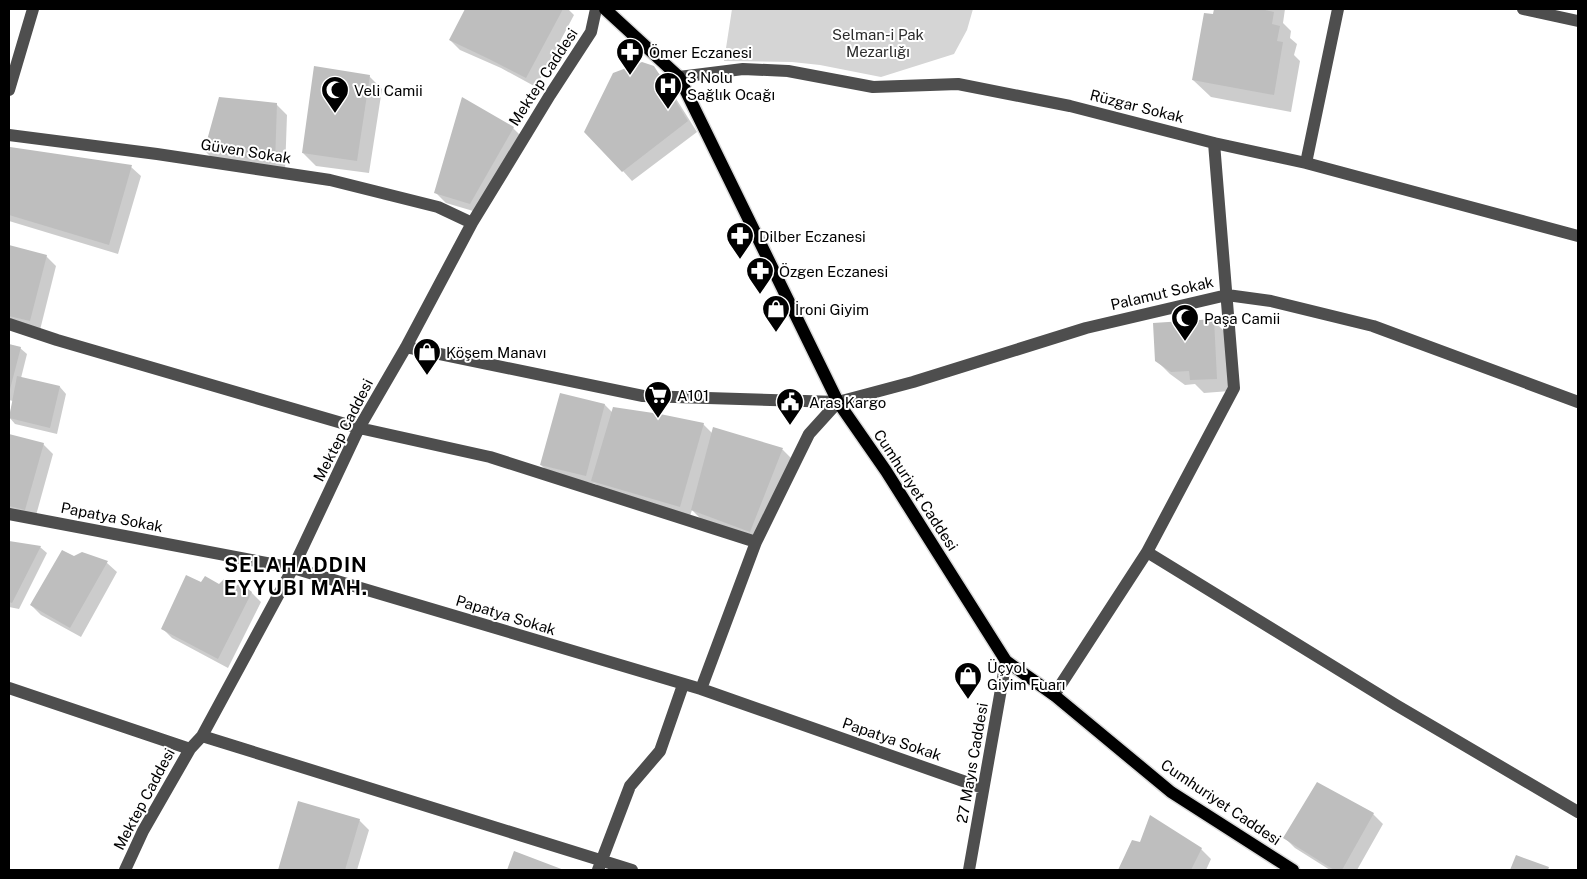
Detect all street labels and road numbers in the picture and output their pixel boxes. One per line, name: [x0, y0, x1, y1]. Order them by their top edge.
street label: Mektep Caddesi: [505, 25, 581, 129]
street label: Rüzgar Sokak: [1088, 86, 1186, 126]
street label: Güven Sokak: [200, 135, 292, 167]
street label: Palamut Sokak: [1109, 273, 1215, 313]
street label: Mektep Caddesi: [310, 376, 376, 484]
street label: Cumhuriyet Caddesi: [871, 426, 961, 554]
street label: Papatya Sokak: [60, 499, 164, 535]
street label: Papatya Sokak: [454, 592, 558, 638]
street label: 27 Mayıs Caddesi: [953, 702, 991, 824]
street label: Papatya Sokak: [840, 714, 944, 764]
street label: Mektep Caddesi: [110, 745, 178, 853]
street label: Cumhuriyet Caddesi: [1158, 756, 1284, 848]

